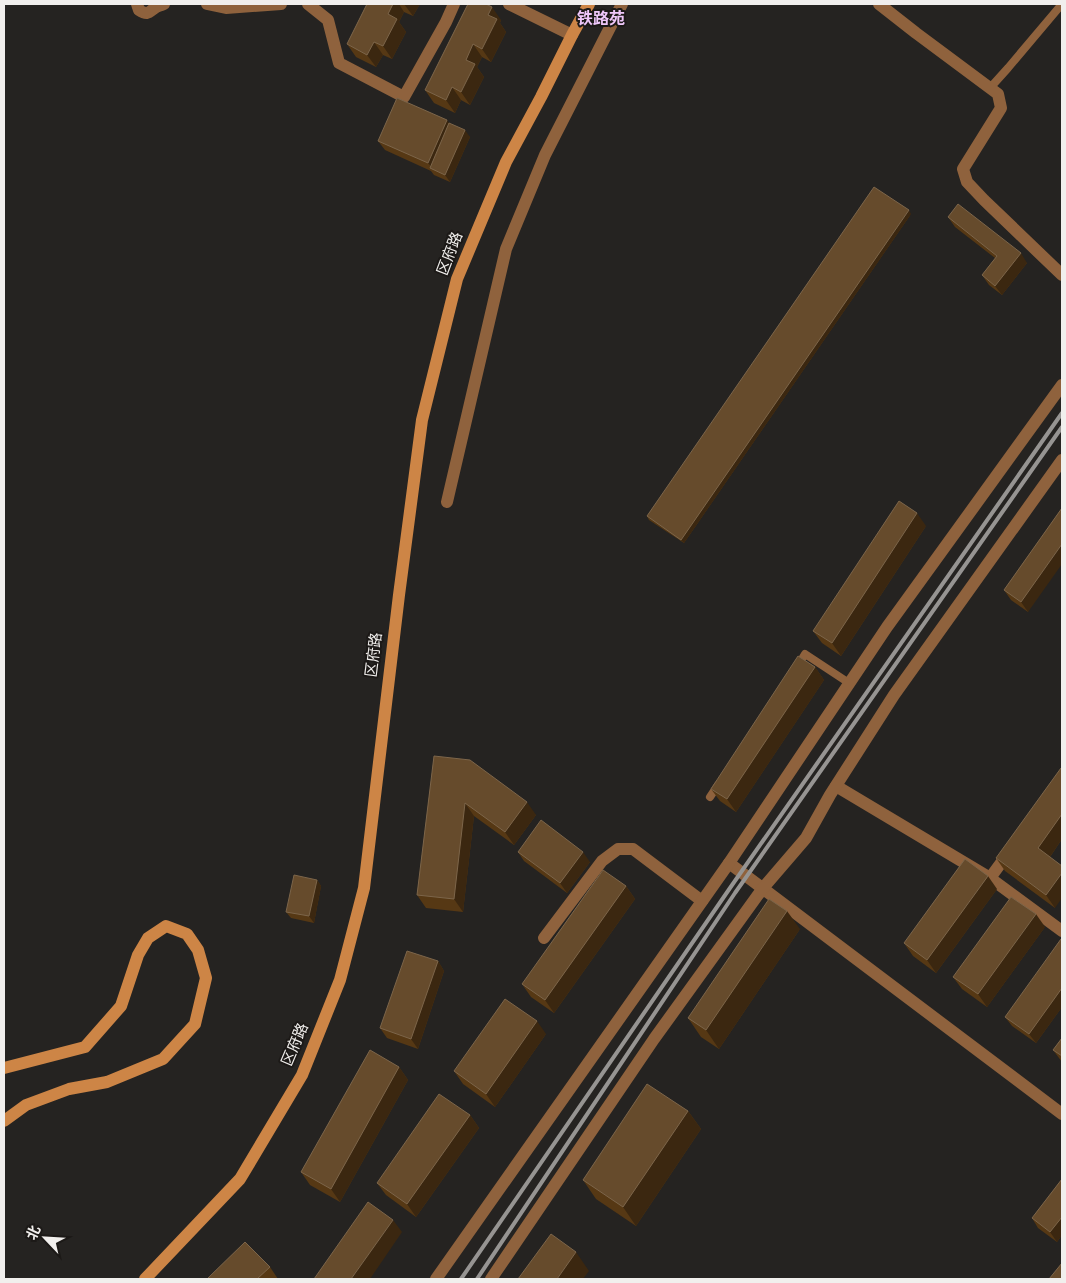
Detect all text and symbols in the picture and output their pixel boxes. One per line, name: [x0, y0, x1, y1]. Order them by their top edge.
district label: 铁路苑: [577, 10, 625, 30]
street label: 区府路: [434, 230, 468, 278]
street label: 区府路: [363, 632, 387, 678]
street label: 区府路: [278, 1021, 314, 1069]
north arrow: [20, 1213, 70, 1263]
text: 北: [24, 1223, 45, 1243]

